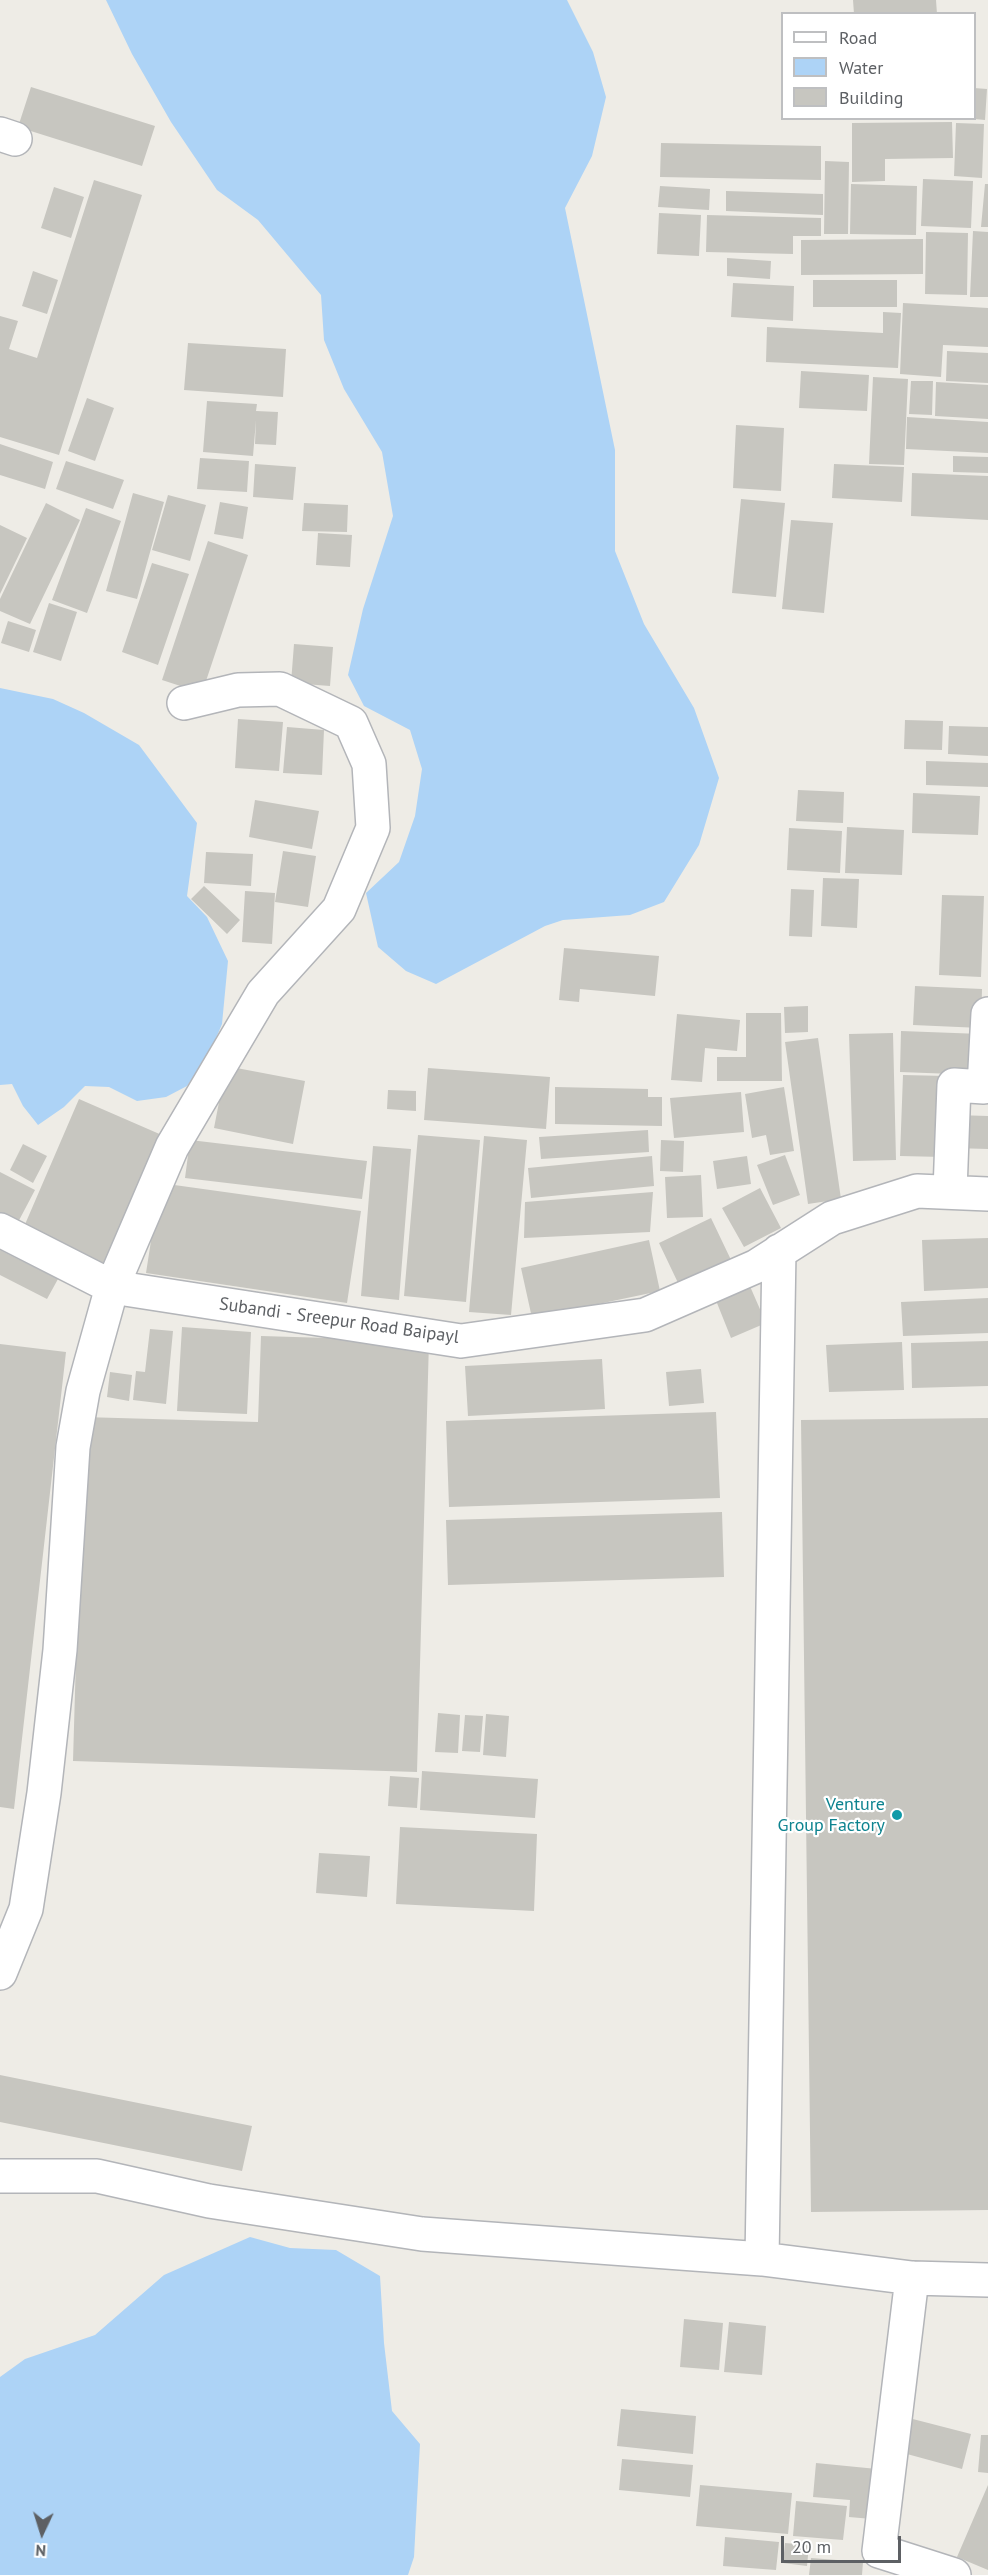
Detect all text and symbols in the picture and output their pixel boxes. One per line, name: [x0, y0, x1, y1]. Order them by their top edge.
legend: [781, 12, 976, 120]
text: Road: [839, 26, 877, 49]
text: Water: [839, 56, 883, 79]
text: Building: [839, 86, 903, 109]
street label: Subandi - Sreepur Road Baipayl: [218, 1293, 460, 1349]
place label: Venture Group Factory: [778, 1794, 885, 1836]
marker: Venture Group Factory: [890, 1808, 904, 1822]
north arrow: [12, 2503, 72, 2563]
scale bar: [784, 2524, 904, 2562]
text: 20 m: [792, 2535, 831, 2558]
text: N: [35, 2541, 47, 2561]

